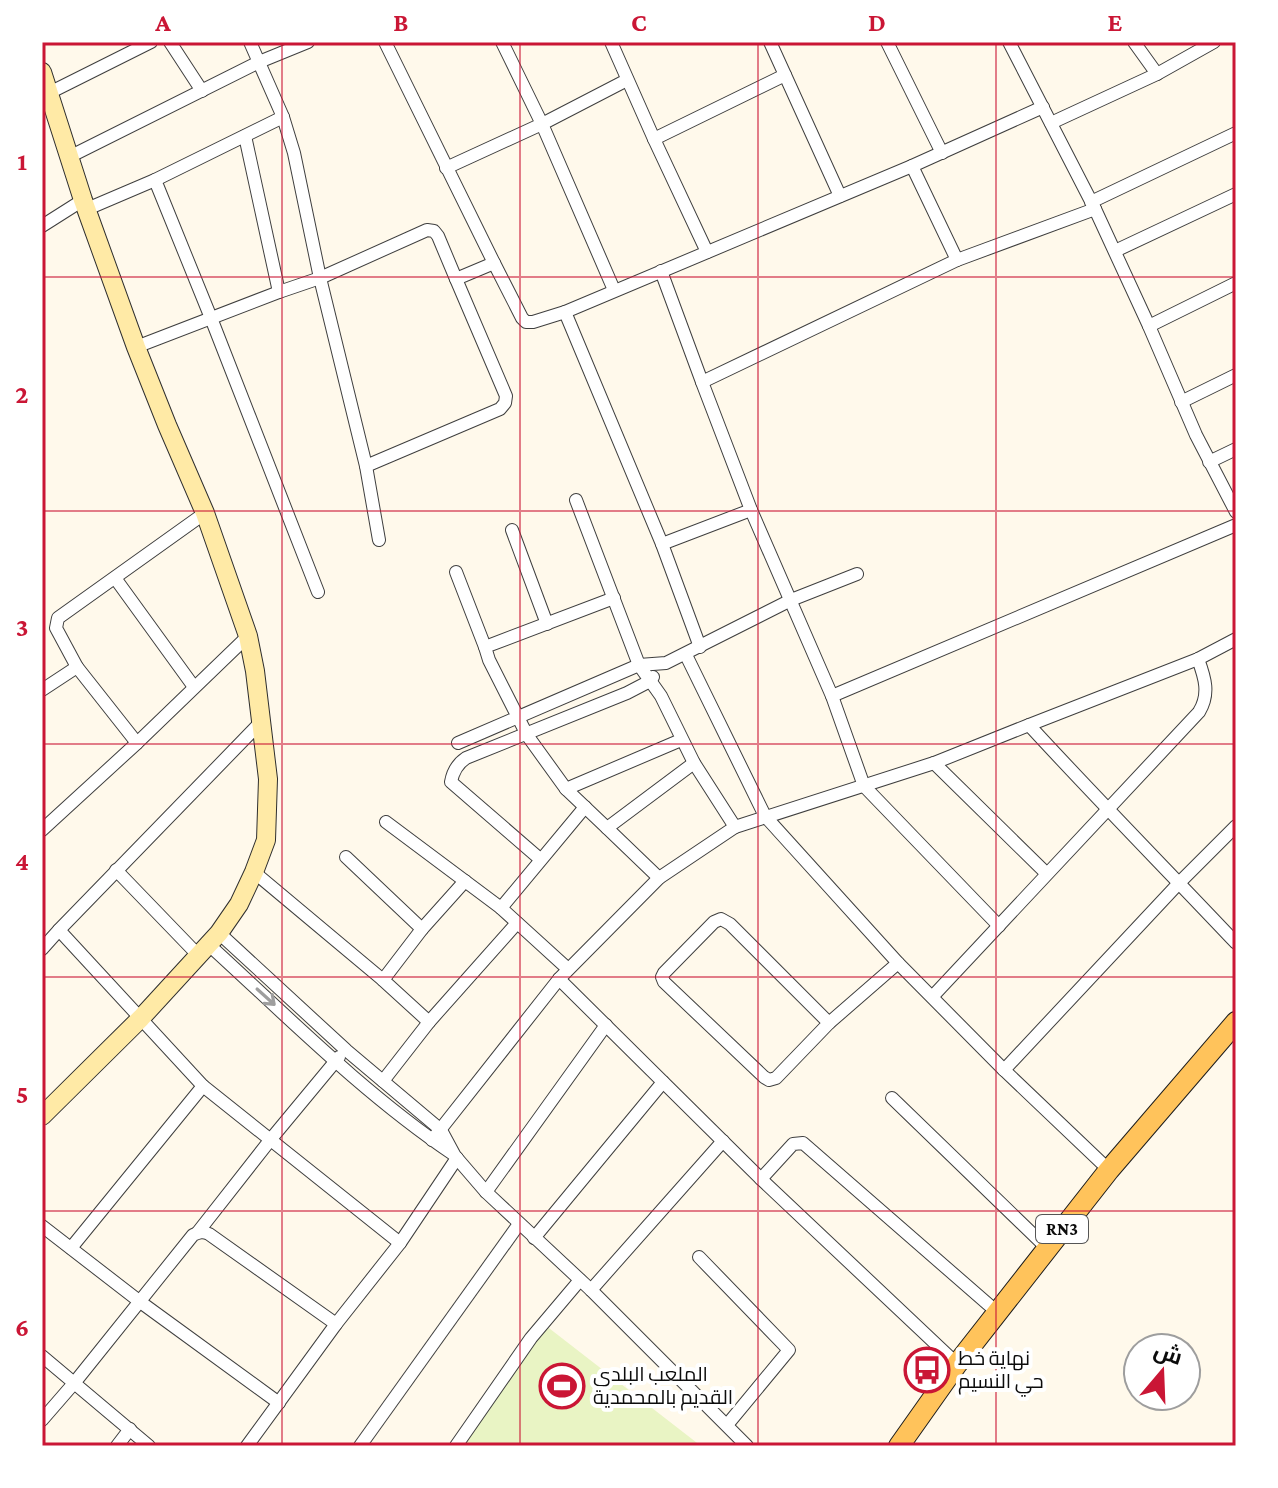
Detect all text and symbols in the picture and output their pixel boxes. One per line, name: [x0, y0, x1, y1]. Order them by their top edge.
text: A: [154, 8, 171, 37]
text: B: [393, 8, 409, 37]
text: C: [631, 8, 647, 37]
text: D: [868, 8, 886, 37]
text: E: [1108, 8, 1123, 37]
text: 1: [17, 147, 27, 176]
text: 2: [15, 380, 29, 409]
text: 3: [16, 613, 28, 642]
text: 4: [15, 847, 29, 876]
one-way arrow: [256, 987, 276, 1006]
text: 5: [16, 1080, 28, 1109]
road number: RN3: [1036, 1215, 1088, 1243]
text: 6: [15, 1313, 29, 1342]
north arrow: [1122, 1332, 1202, 1412]
text: ش: [1151, 1337, 1186, 1371]
bus stop icon: نهاية خط حي النسيم: [903, 1346, 951, 1394]
place label: نهاية خط حي النسيم: [958, 1347, 1044, 1397]
sports icon: الملعب البلدي القديم بالمحمدية: [538, 1362, 586, 1410]
place label: الملعب البلدي القديم بالمحمدية: [593, 1363, 733, 1411]

